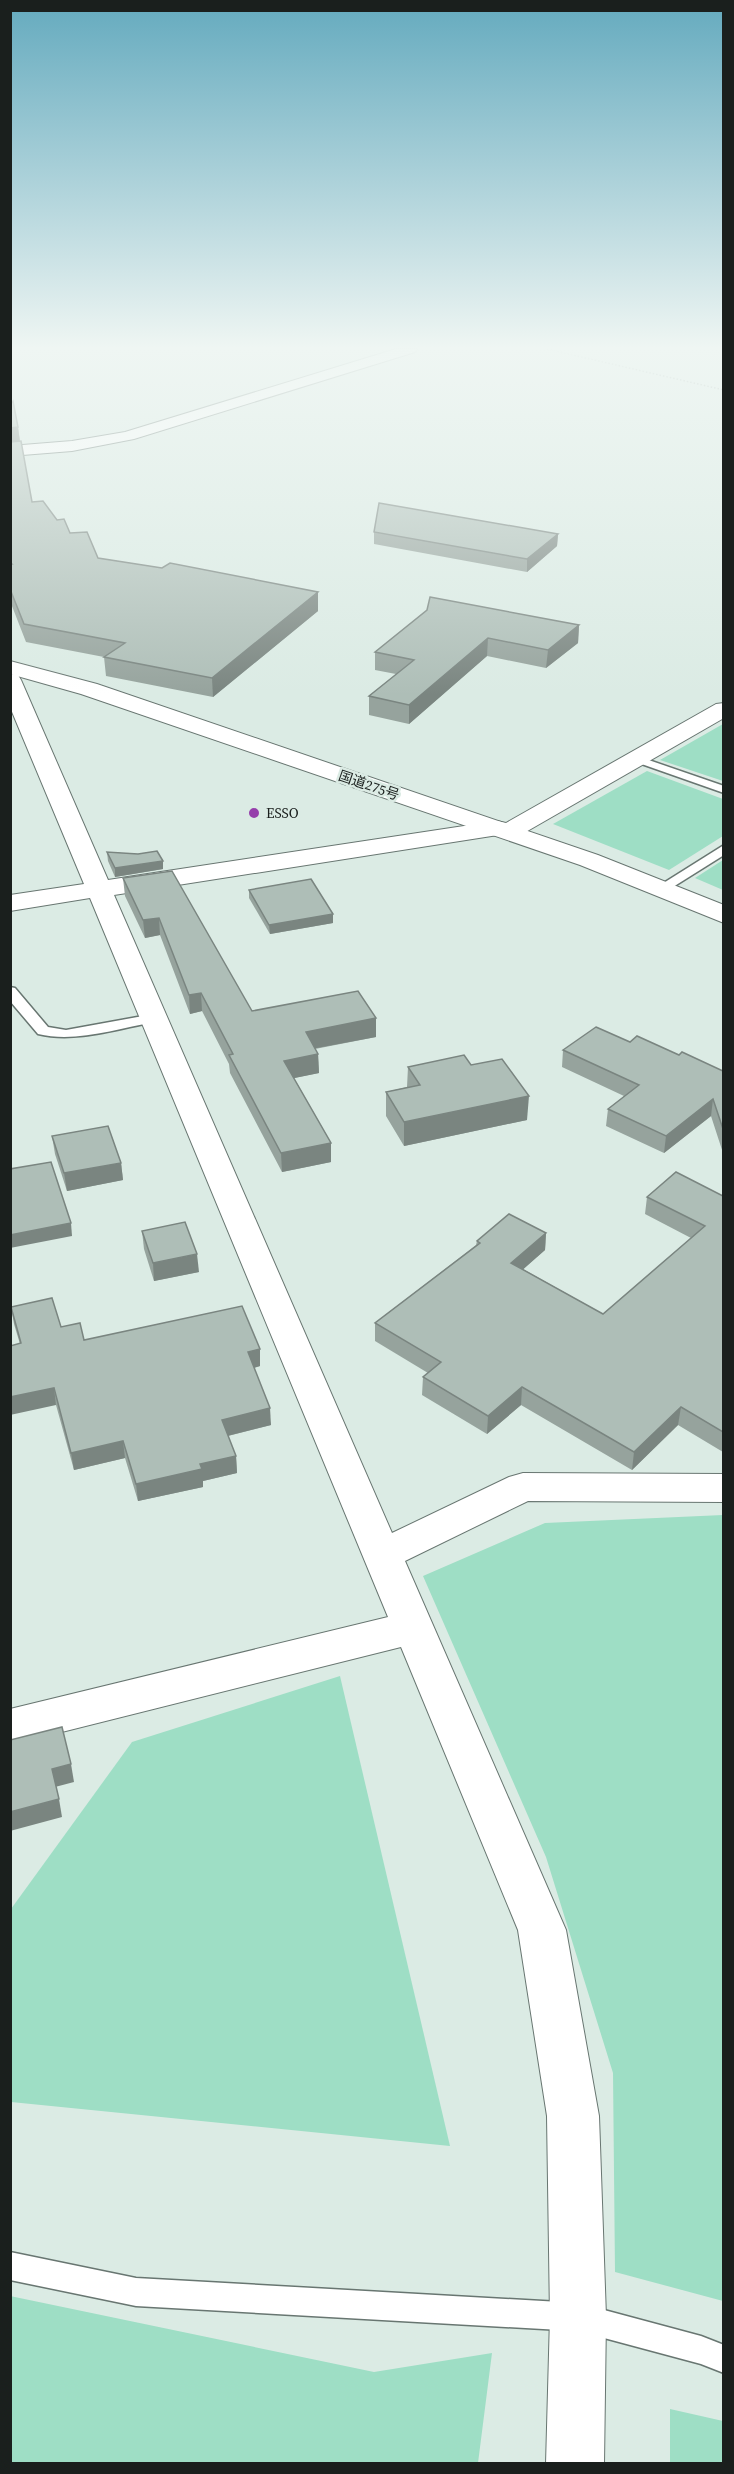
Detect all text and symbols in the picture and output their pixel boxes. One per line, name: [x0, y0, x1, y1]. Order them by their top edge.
street label: 国道275号: [336, 765, 402, 805]
place label: ESSO: [266, 803, 299, 823]
marker: ESSO: [247, 806, 261, 820]

